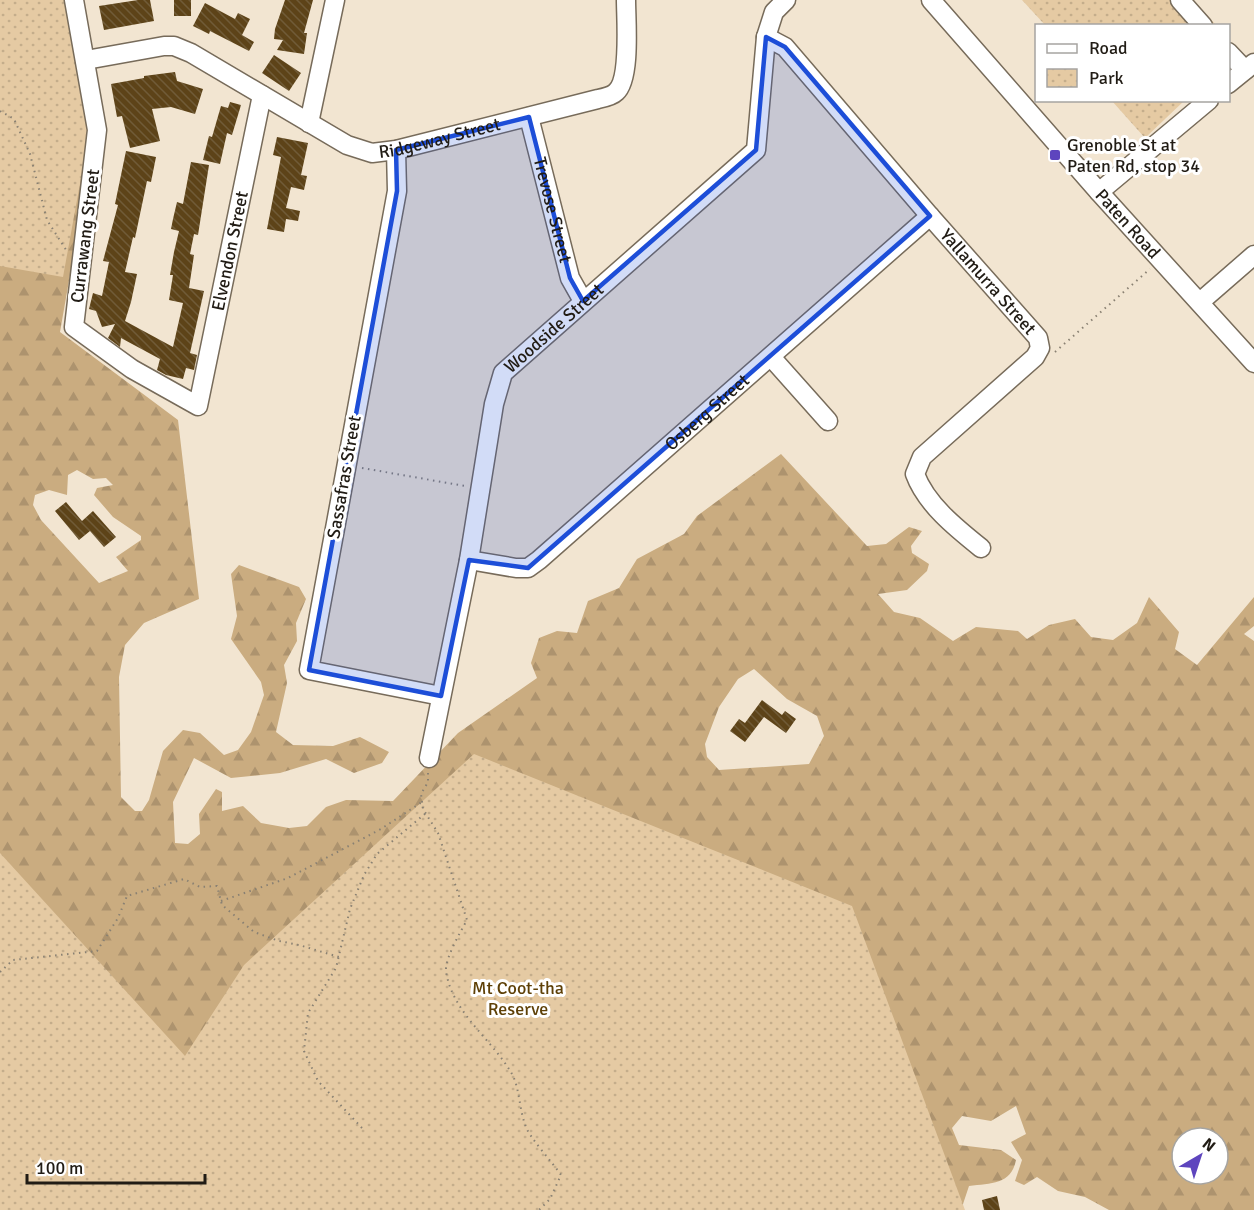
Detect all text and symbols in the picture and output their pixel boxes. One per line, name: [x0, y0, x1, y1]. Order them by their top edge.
legend: [1035, 24, 1230, 102]
text: Road: [1089, 37, 1128, 59]
text: Park: [1089, 67, 1124, 89]
street label: Ridgeway Street: [377, 113, 503, 163]
place label: Grenoble St at Paten Rd, stop 34: [1067, 134, 1200, 177]
marker: Grenoble St at Paten Rd, stop 34: [1048, 148, 1062, 162]
street label: Trevose Street: [529, 155, 577, 265]
street label: Currawang Street: [66, 168, 104, 304]
street label: Paten Road: [1091, 184, 1165, 263]
street label: Elvendon Street: [207, 189, 253, 313]
street label: Yallamurra Street: [935, 224, 1041, 339]
street label: Woodside Street: [500, 279, 608, 378]
street label: Osberg Street: [660, 369, 754, 455]
street label: Sassafras Street: [322, 414, 366, 540]
park label: Mt Coot-tha Reserve: [472, 977, 564, 1020]
north arrow: [1170, 1126, 1230, 1186]
text: N: [1198, 1134, 1219, 1156]
scale bar: [27, 1147, 206, 1185]
text: 100 m: [36, 1157, 83, 1179]

